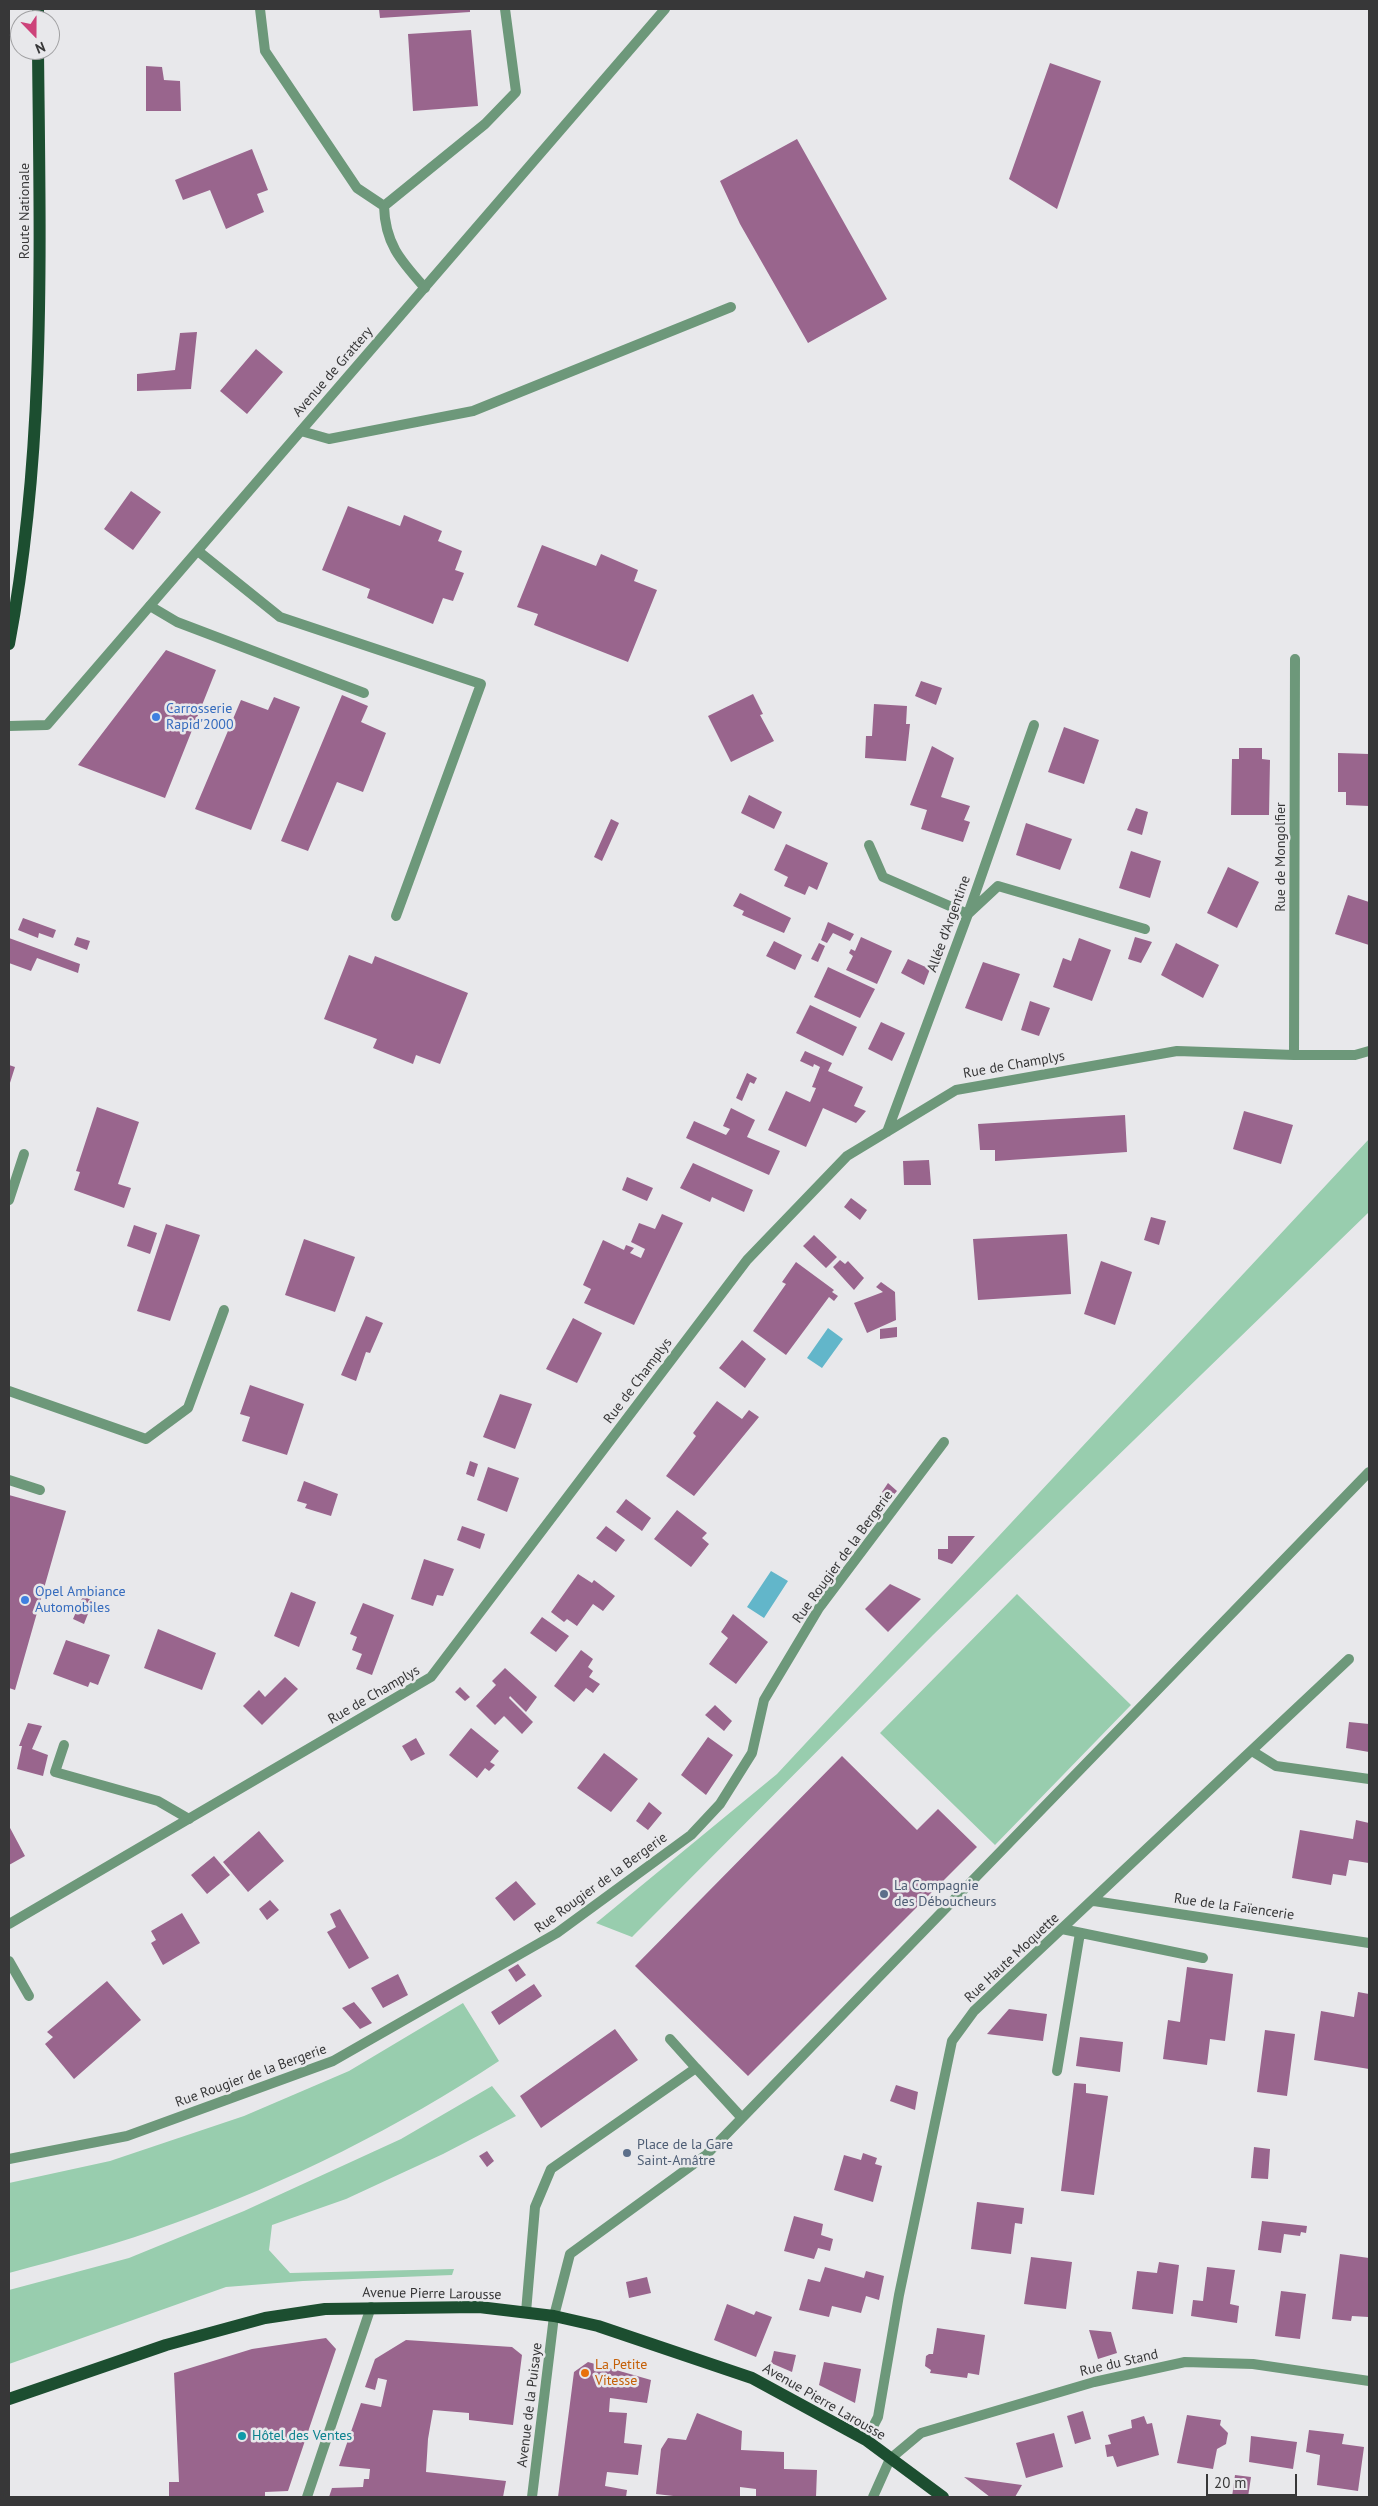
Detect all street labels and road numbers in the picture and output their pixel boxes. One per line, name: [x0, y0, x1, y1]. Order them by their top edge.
street label: Route Nationale: [17, 163, 33, 259]
street label: Avenue de Grattery: [289, 324, 377, 420]
street label: Rue de Mongolfier: [1273, 802, 1289, 912]
street label: Allée d'Argentine: [924, 873, 974, 975]
street label: Rue de Champlys: [962, 1048, 1066, 1082]
street label: Rue de Champlys: [600, 1335, 676, 1427]
street label: Rue Rougier de la Bergerie: [789, 1487, 897, 1627]
street label: Rue de Champlys: [325, 1662, 423, 1728]
street label: Rue Rougier de la Bergerie: [531, 1829, 671, 1937]
street label: Rue de la Faïencerie: [1173, 1890, 1295, 1924]
street label: Rue Haute Moquette: [961, 1910, 1063, 2006]
street label: Rue Rougier de la Bergerie: [173, 2041, 329, 2111]
street label: Avenue Pierre Larousse: [362, 2284, 502, 2304]
street label: Avenue de la Puisaye: [514, 2342, 546, 2468]
street label: Rue du Stand: [1078, 2346, 1160, 2380]
street label: Avenue Pierre Larousse: [760, 2360, 888, 2444]

